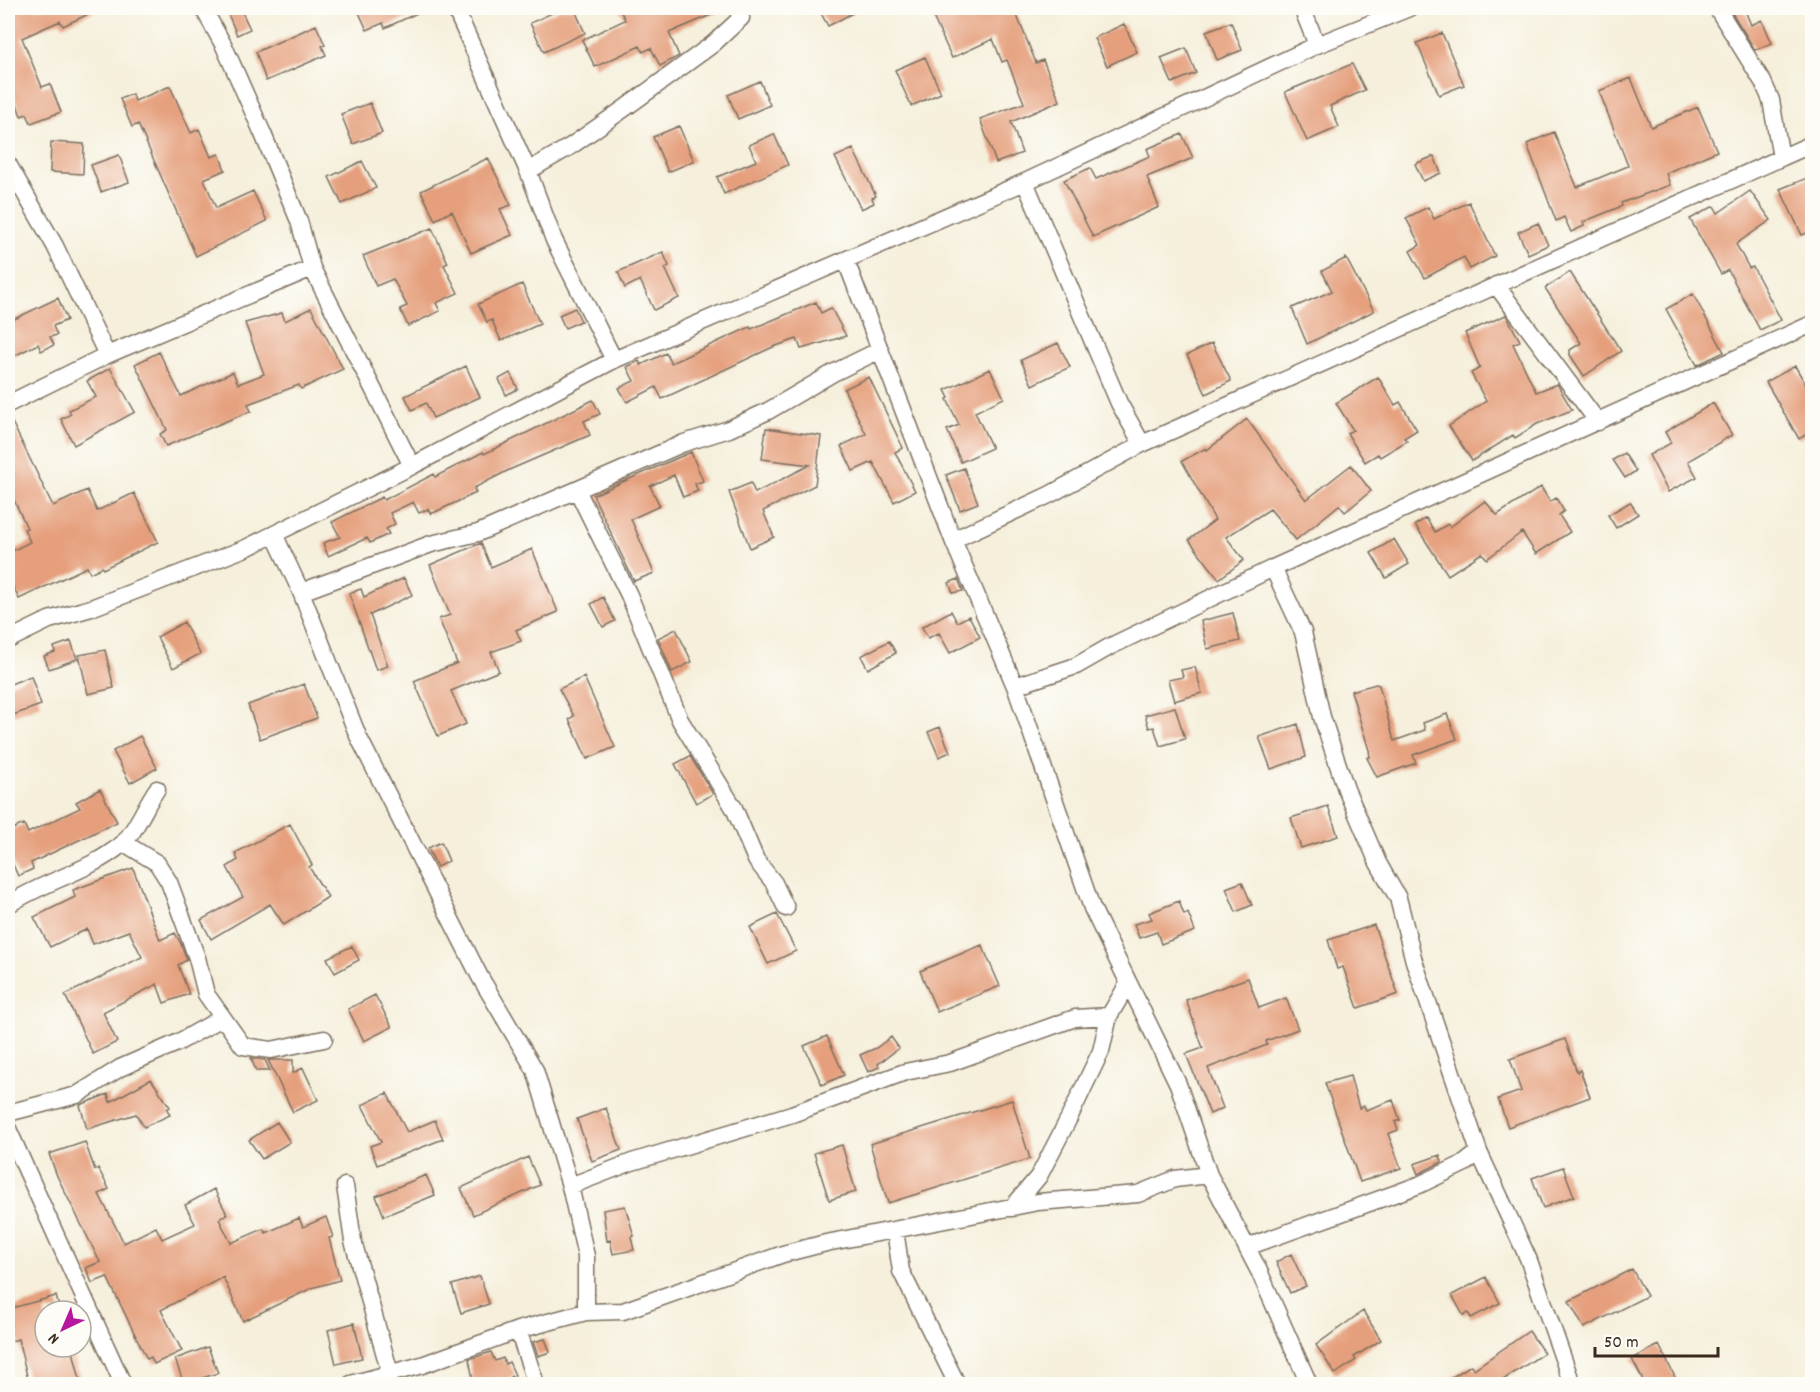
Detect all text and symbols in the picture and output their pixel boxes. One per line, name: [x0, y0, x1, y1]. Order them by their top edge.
north arrow: [33, 1299, 93, 1359]
scale bar: [1595, 1320, 1718, 1358]
text: N: [43, 1327, 65, 1349]
text: 50 m: [1604, 1331, 1639, 1356]

